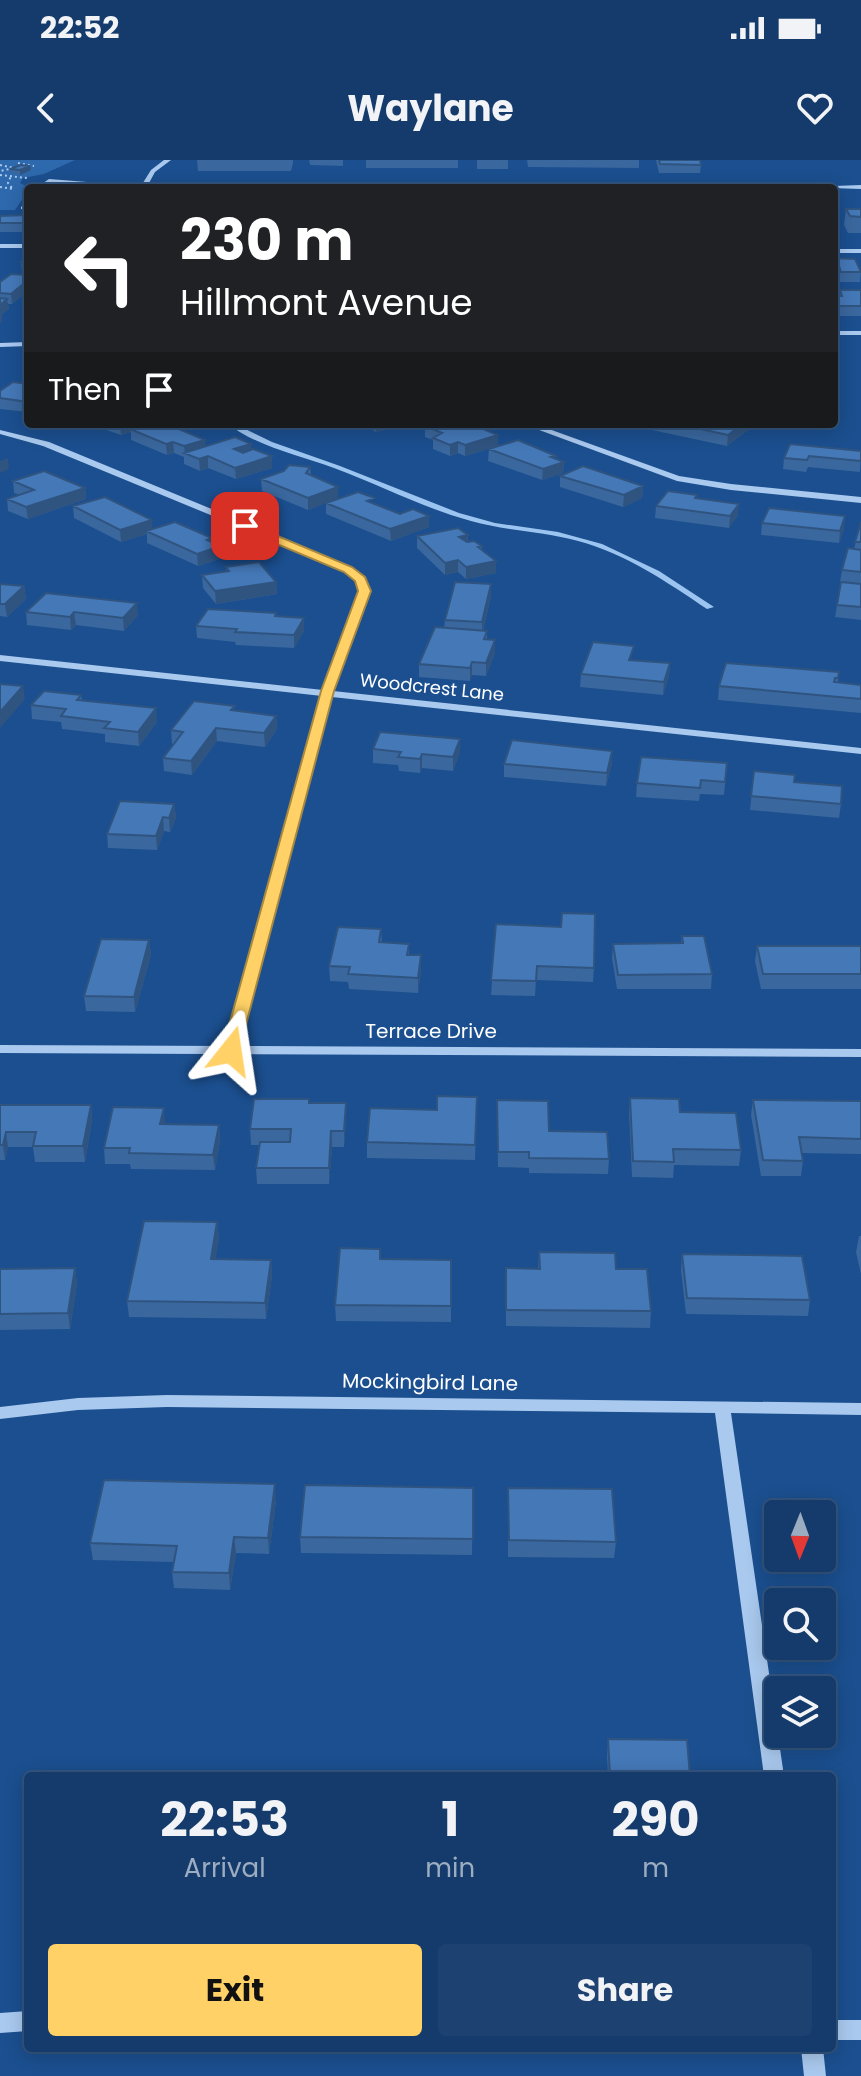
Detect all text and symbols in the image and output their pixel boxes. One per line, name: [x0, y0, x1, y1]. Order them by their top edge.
text: 22:52: [40, 6, 119, 49]
text: Waylane: [347, 83, 514, 134]
icon: back: [24, 86, 68, 130]
icon: heart: [793, 86, 837, 130]
text: 230 m: [180, 201, 354, 280]
icon: left: [48, 216, 152, 320]
text: Hillmont Avenue: [180, 277, 473, 328]
text: Then: [48, 368, 121, 411]
icon: arrive: [137, 368, 181, 412]
pin: [211, 492, 279, 560]
icon: arrive: [223, 504, 267, 548]
street label: Woodcrest Lane: [359, 667, 505, 707]
position arrow: [189, 1009, 273, 1093]
street label: Terrace Drive: [365, 1017, 497, 1045]
street label: Mockingbird Lane: [342, 1366, 518, 1398]
north arrow: [764, 1500, 836, 1572]
map controls: [764, 1500, 836, 1748]
button: search: [764, 1588, 836, 1660]
button: layers: [764, 1676, 836, 1748]
text: 22:53: [160, 1786, 289, 1853]
text: 1: [441, 1786, 459, 1853]
text: 290: [611, 1786, 700, 1853]
text: Arrival: [184, 1850, 266, 1886]
text: min: [425, 1850, 475, 1886]
text: m: [642, 1850, 669, 1886]
button: Exit: [48, 1944, 422, 2036]
button: Share: [438, 1944, 812, 2036]

